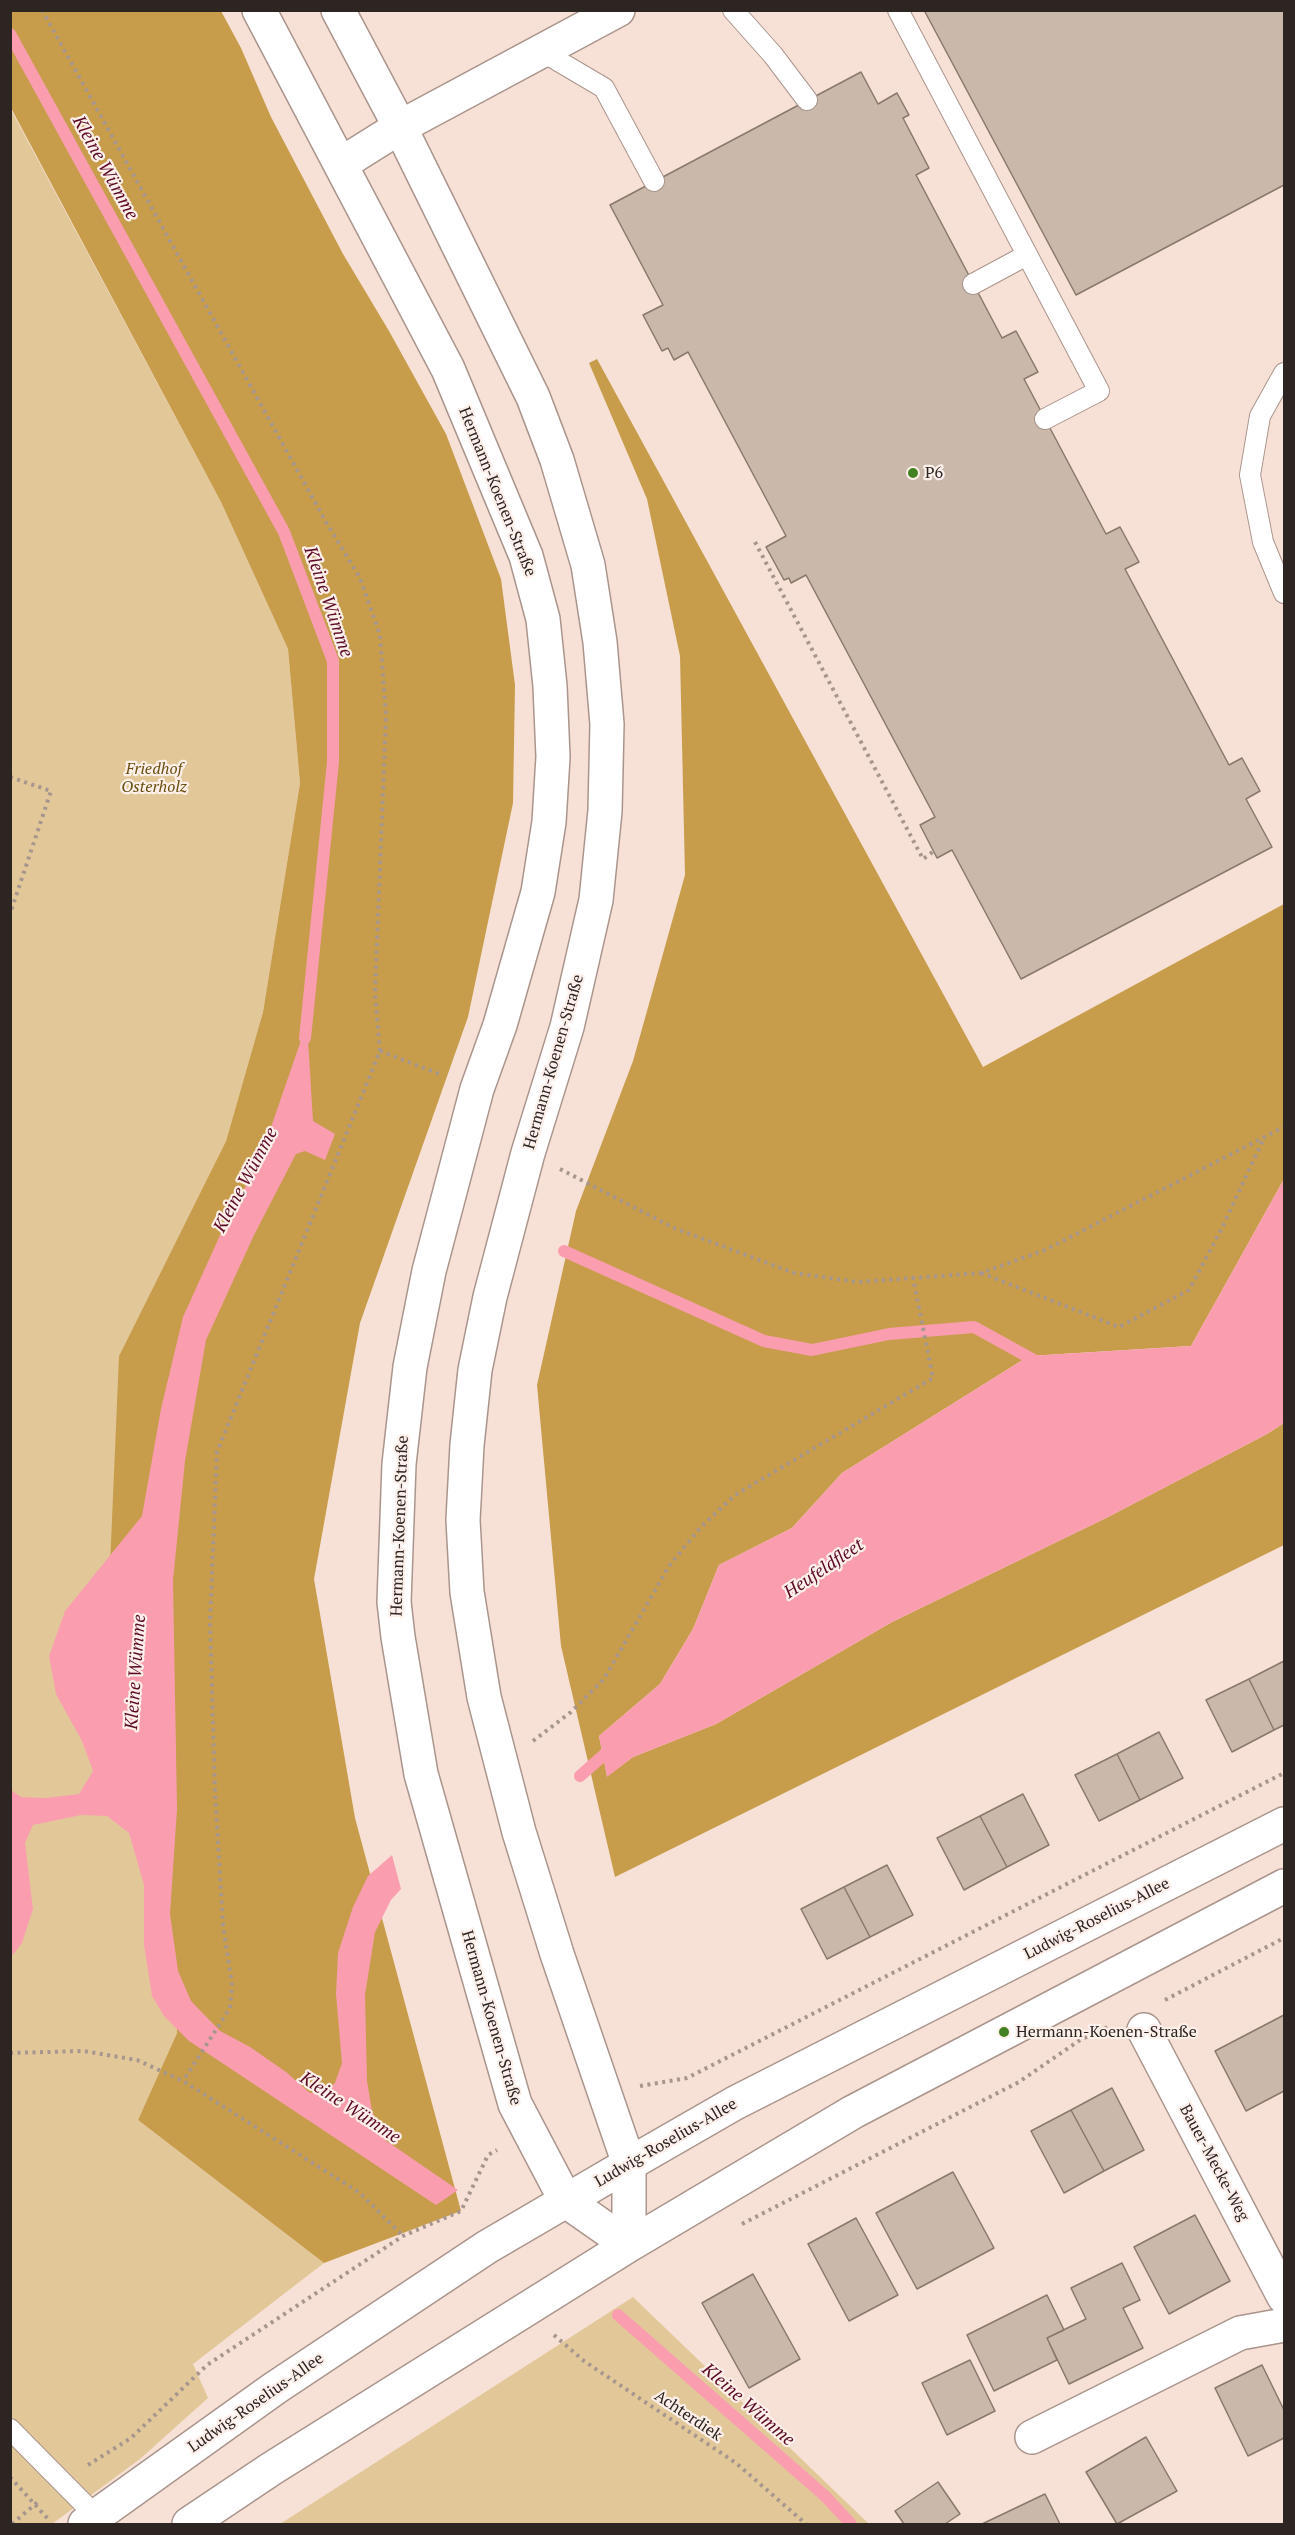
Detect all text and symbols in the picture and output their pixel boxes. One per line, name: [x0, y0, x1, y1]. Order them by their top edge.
water label: Kleine Wümme: [68, 112, 142, 224]
street label: Hermann-Koenen-Straße: [454, 405, 540, 579]
place label: P6: [925, 463, 943, 483]
marker: P6: [906, 466, 920, 480]
water label: Kleine Wümme: [299, 544, 357, 660]
park label: Friedhof Osterholz: [121, 759, 187, 797]
street label: Hermann-Koenen-Straße: [520, 972, 588, 1152]
water label: Kleine Wümme: [209, 1124, 283, 1236]
street label: Hermann-Koenen-Straße: [387, 1435, 413, 1617]
water label: Heufeldfleet: [780, 1535, 868, 1603]
water label: Kleine Wümme: [121, 1614, 151, 1730]
street label: Ludwig-Roselius-Allee: [1021, 1874, 1173, 1964]
street label: Hermann-Koenen-Straße: [457, 1928, 525, 2108]
place label: Hermann-Koenen-Straße: [1016, 2022, 1197, 2042]
marker: Hermann-Koenen-Straße: [997, 2025, 1011, 2039]
water label: Kleine Wümme: [296, 2067, 404, 2149]
street label: Ludwig-Roselius-Allee: [592, 2094, 740, 2192]
street label: Bauer-Mecke-Weg: [1175, 2101, 1253, 2225]
street label: Ludwig-Roselius-Allee: [185, 2349, 327, 2457]
water label: Kleine Wümme: [697, 2359, 799, 2451]
street label: Achterdiek: [651, 2386, 725, 2446]

